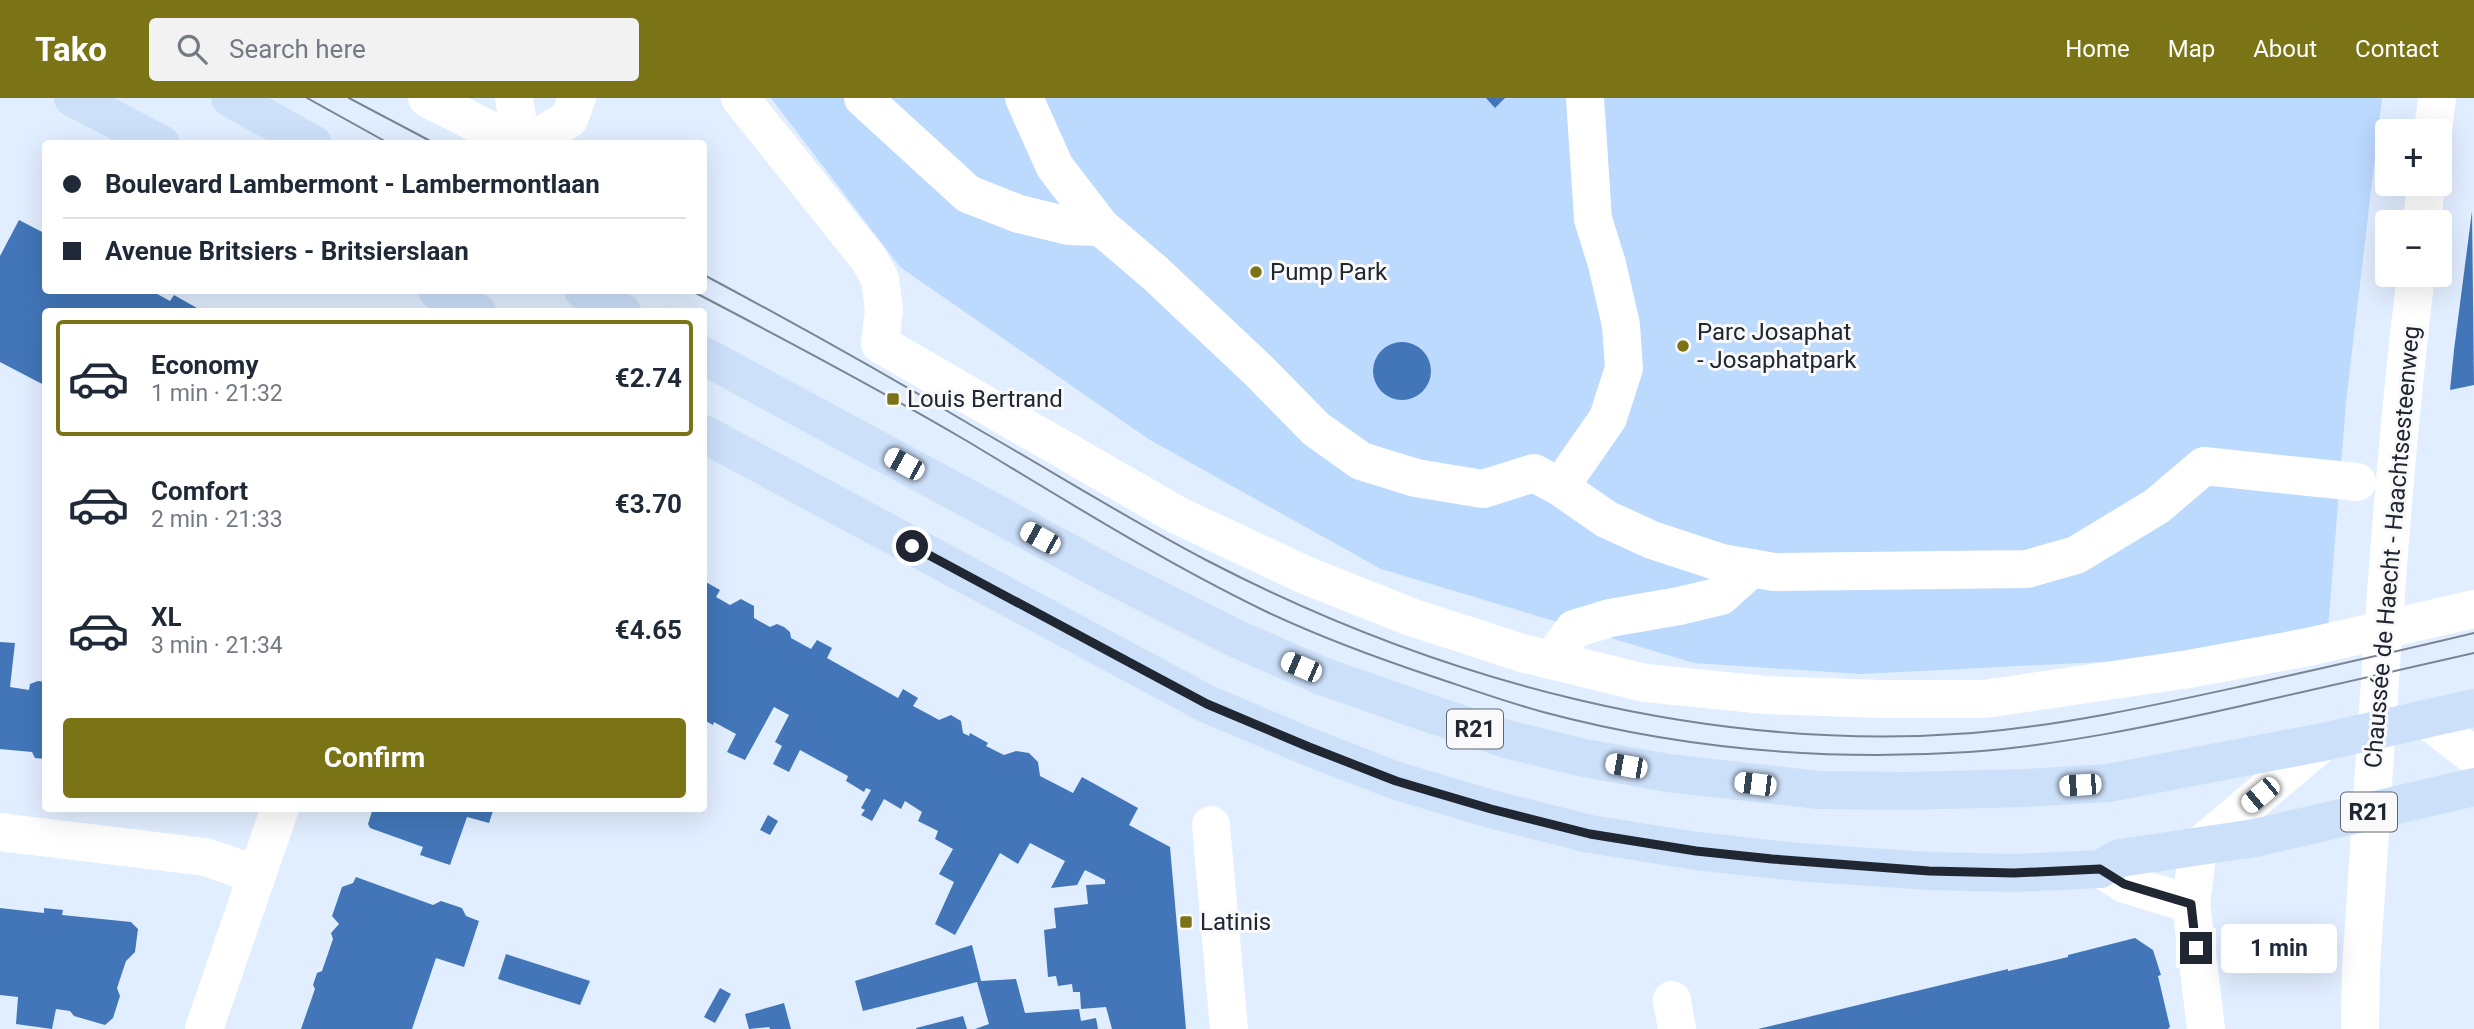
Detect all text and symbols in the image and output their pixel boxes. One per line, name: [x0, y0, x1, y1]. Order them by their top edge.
search box: [149, 18, 639, 81]
text: Tako: [35, 30, 107, 69]
icon: search: [173, 30, 211, 68]
text: Search here: [229, 34, 366, 64]
text: Home: [2065, 35, 2130, 63]
text: Map: [2168, 35, 2215, 63]
text: About: [2253, 35, 2317, 63]
text: Contact: [2355, 35, 2439, 63]
map controls: [2375, 119, 2452, 287]
button: +: [2375, 119, 2452, 196]
text: Boulevard Lambermont - Lambermontlaan: [105, 169, 600, 199]
button: −: [2375, 210, 2452, 287]
text: Avenue Britsiers - Britsierslaan: [105, 236, 469, 266]
place label: Pump Park: [1270, 258, 1388, 286]
marker: Pump Park: [1248, 264, 1264, 280]
place label: Parc Josaphat - Josaphatpark: [1697, 318, 1857, 374]
street label: Chaussée de Haecht - Haachtsesteenweg: [2359, 325, 2425, 769]
marker: Parc Josaphat - Josaphatpark: [1675, 338, 1691, 354]
icon: car: [67, 347, 130, 410]
text: Economy: [151, 350, 258, 380]
text: €2.74: [615, 363, 682, 393]
text: 1 min · 21:32: [151, 380, 283, 407]
place label: Louis Bertrand: [907, 385, 1063, 413]
marker: Louis Bertrand: [885, 391, 901, 407]
car: [881, 445, 928, 483]
icon: car: [67, 473, 130, 536]
text: Comfort: [151, 476, 248, 506]
text: €3.70: [615, 489, 682, 519]
text: 2 min · 21:33: [151, 506, 283, 533]
car: [1017, 519, 1064, 557]
route start: [896, 530, 928, 562]
icon: car: [67, 599, 130, 662]
text: XL: [151, 602, 182, 632]
text: €4.65: [615, 615, 682, 645]
text: 3 min · 21:34: [151, 632, 283, 659]
car: [1278, 649, 1325, 685]
road number: R21: [1447, 709, 1503, 748]
button: Confirm: [63, 718, 686, 798]
car: [1604, 752, 1649, 780]
car: [1733, 771, 1778, 797]
car: [2059, 773, 2102, 797]
car: [2238, 773, 2283, 817]
road number: R21: [2341, 792, 2397, 832]
place label: Latinis: [1200, 908, 1271, 936]
marker: Latinis: [1178, 914, 1194, 930]
callout: 1 min: [2220, 924, 2336, 972]
route end: [2180, 932, 2212, 964]
text: 1 min: [2250, 935, 2308, 962]

